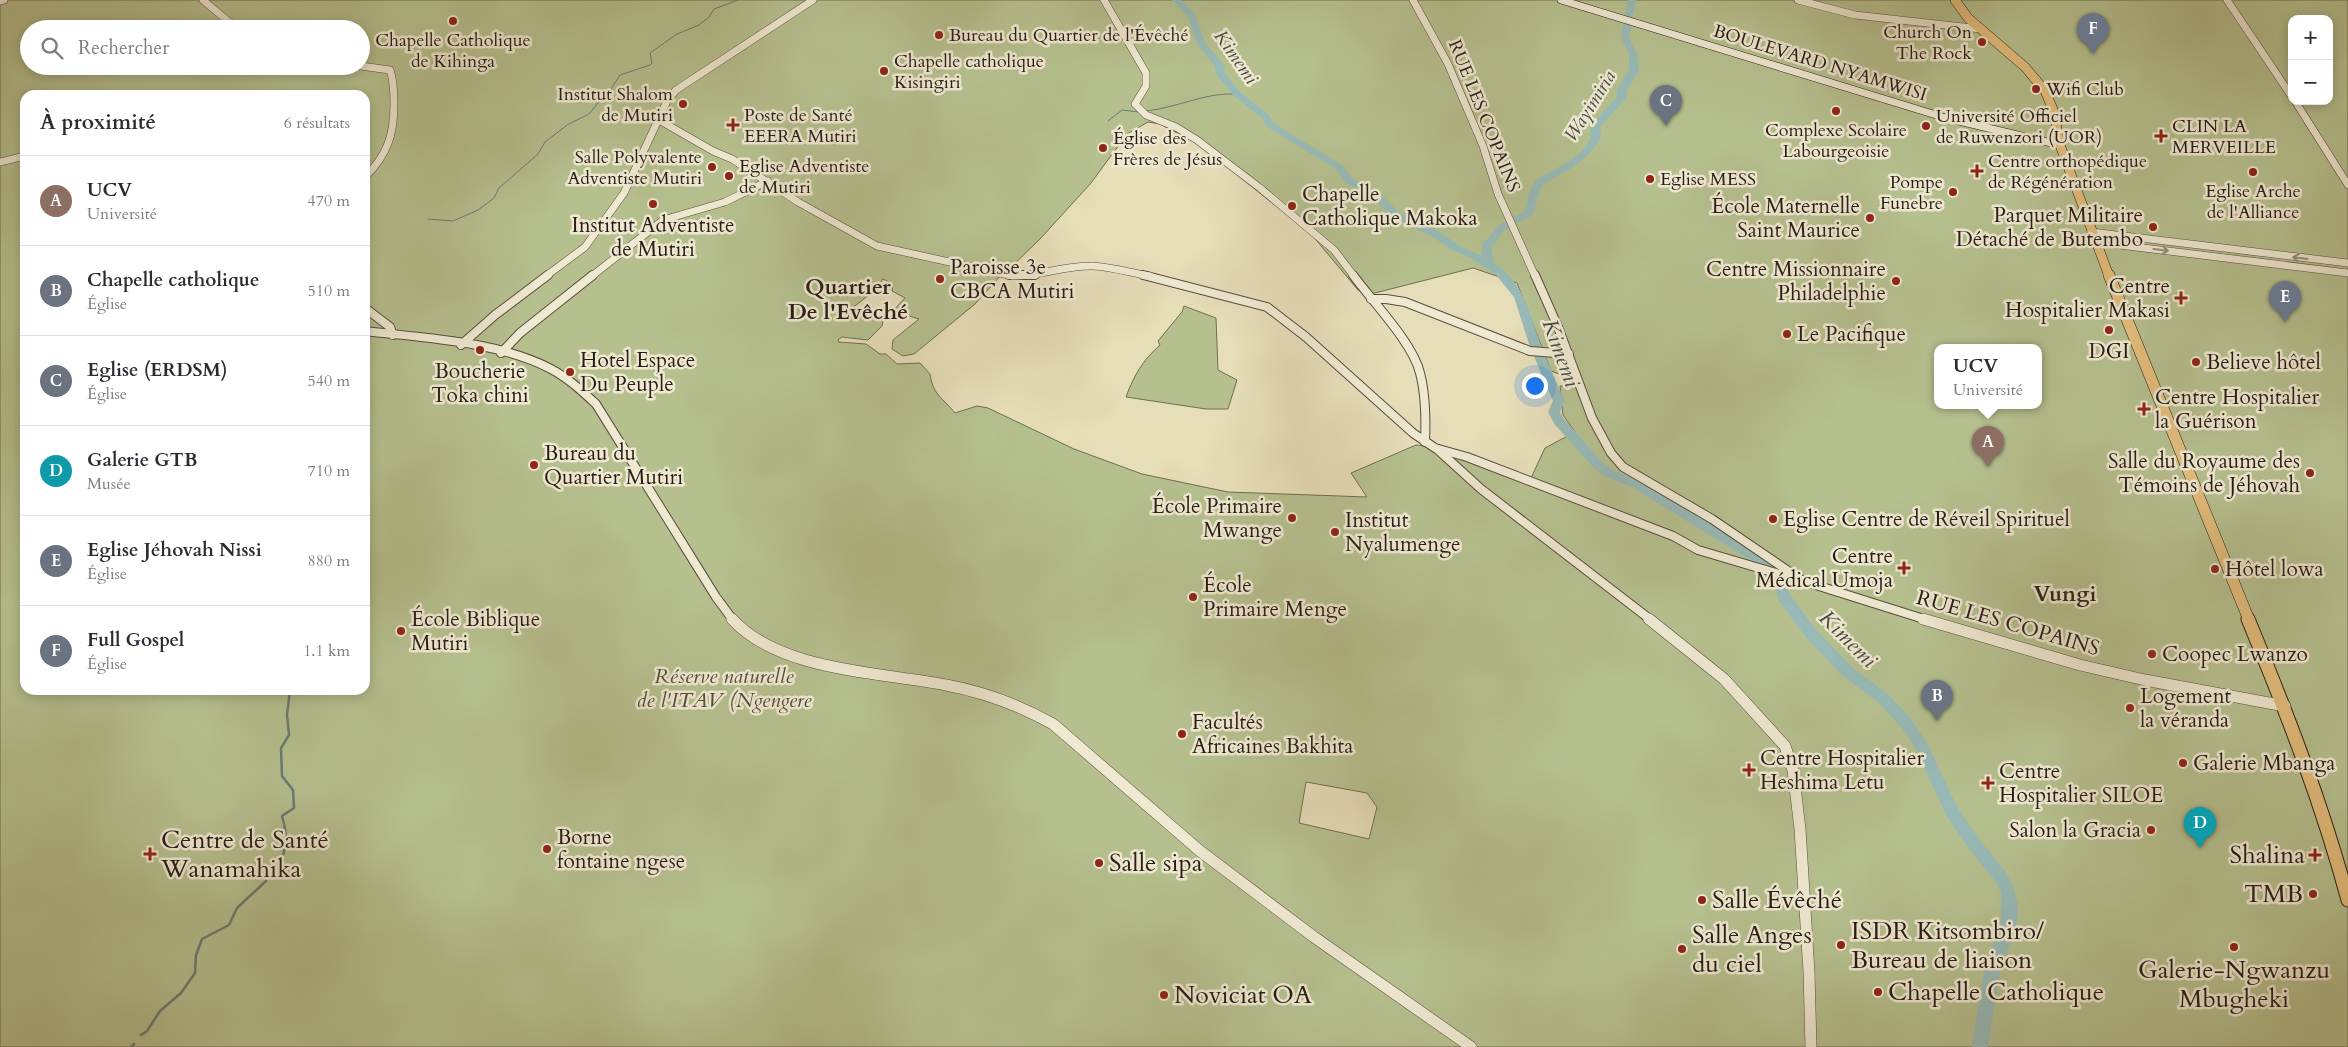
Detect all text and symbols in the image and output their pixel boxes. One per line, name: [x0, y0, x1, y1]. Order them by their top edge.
pin: F: [2077, 13, 2109, 54]
marker: Chapelle Catholique de Kihinga: [447, 15, 459, 27]
map controls: [2288, 15, 2333, 105]
button: +: [2288, 15, 2333, 60]
street label: BOULEVARD NYAMWISI: [1710, 19, 1930, 107]
search box: [20, 20, 370, 75]
place label: Church On The Rock: [1883, 20, 1973, 66]
place label: Bureau du Quartier de l'Évêché: [949, 23, 1189, 48]
water label: Kimemi: [1208, 25, 1265, 90]
place label: Chapelle Catholique de Kihinga: [375, 28, 531, 74]
marker: Bureau du Quartier de l'Évêché: [933, 29, 945, 41]
icon: search: [38, 34, 66, 62]
text: Rechercher: [78, 35, 169, 61]
street label: RUE LES COPAINS: [1442, 36, 1526, 196]
marker: Church On The Rock: [1976, 36, 1988, 48]
place label: Chapelle catholique Kisingiri: [894, 49, 1044, 95]
button: −: [2288, 60, 2333, 105]
marker: Chapelle catholique Kisingiri: [878, 65, 890, 77]
water label: Wayimiria: [1558, 65, 1622, 146]
place label: Wifi Club: [2045, 77, 2124, 102]
place label: Institut Shalom de Mutiri: [558, 82, 674, 128]
marker: Wifi Club: [2030, 83, 2042, 95]
pin: C: [1650, 85, 1682, 126]
marker: Institut Shalom de Mutiri: [677, 98, 689, 110]
place label: Poste de Santé EEERA Mutiri: [744, 103, 857, 149]
place label: Université Officiel de Ruwenzori (UOR): [1936, 104, 2102, 150]
marker: Complexe Scolaire Labourgeoisie: [1830, 105, 1842, 117]
text: À proximité: [40, 108, 156, 137]
text: 6 résultats: [284, 112, 350, 134]
place label: CLIN LA MERVEILLE: [2172, 114, 2276, 160]
marker: Poste de Santé EEERA Mutiri: [726, 118, 740, 132]
place label: Complexe Scolaire Labourgeoisie: [1765, 118, 1907, 164]
marker: Université Officiel de Ruwenzori (UOR): [1920, 120, 1932, 132]
place label: Église des Frères de Jésus: [1113, 126, 1222, 172]
marker: CLIN LA MERVEILLE: [2154, 129, 2168, 143]
marker: Église des Frères de Jésus: [1097, 142, 1109, 154]
place label: Salle Polyvalente Adventiste Mutiri: [567, 145, 702, 191]
place label: Centre orthopédique de Régénération: [1988, 149, 2147, 195]
place label: Eglise Adventiste de Mutiri: [739, 154, 869, 200]
marker: Salle Polyvalente Adventiste Mutiri: [706, 161, 718, 173]
marker: Centre orthopédique de Régénération: [1970, 164, 1984, 178]
marker: Eglise Arche de l'Alliance: [2247, 166, 2259, 178]
place label: Eglise MESS: [1660, 167, 1756, 192]
marker: Eglise Adventiste de Mutiri: [723, 170, 735, 182]
place label: Pompe Funebre: [1880, 170, 1943, 216]
marker: Eglise MESS: [1644, 173, 1656, 185]
text: UCV: [87, 177, 132, 203]
place label: Eglise Arche de l'Alliance: [2205, 179, 2301, 225]
place label: Chapelle Catholique Makoka: [1302, 180, 1478, 233]
marker: Pompe Funebre: [1947, 186, 1959, 198]
text: A: [50, 190, 62, 212]
text: 470 m: [308, 190, 350, 212]
place label: École Maternelle Saint Maurice: [1711, 192, 1860, 245]
marker: Institut Adventiste de Mutiri: [647, 198, 659, 210]
marker: Chapelle Catholique Makoka: [1286, 200, 1298, 212]
place label: Parquet Militaire Détaché de Butembo: [1956, 201, 2143, 254]
text: Université: [87, 203, 157, 225]
place label: Institut Adventiste de Mutiri: [571, 211, 735, 264]
marker: École Maternelle Saint Maurice: [1864, 212, 1876, 224]
marker: Parquet Militaire Détaché de Butembo: [2147, 221, 2159, 233]
one-way arrow: [2153, 245, 2169, 255]
place label: Paroisse 3e CBCA Mutiri: [950, 253, 1074, 306]
one-way arrow: [2292, 253, 2308, 263]
place label: Centre Missionnaire Philadelphie: [1706, 255, 1886, 308]
text: Chapelle catholique: [87, 267, 259, 293]
district label: Quartier De l'Evêché: [788, 272, 908, 327]
place label: Centre Hospitalier Makasi: [2005, 272, 2170, 325]
marker: Paroisse 3e CBCA Mutiri: [934, 273, 946, 285]
marker: Centre Missionnaire Philadelphie: [1890, 275, 1902, 287]
text: B: [50, 280, 62, 302]
text: 510 m: [308, 280, 350, 302]
pin: E: [2269, 281, 2301, 322]
marker: Centre Hospitalier Makasi: [2174, 291, 2188, 305]
text: Église: [87, 293, 127, 315]
water label: Kimemi: [1535, 315, 1588, 392]
place label: Le Pacifique: [1797, 320, 1906, 349]
marker: DGI: [2103, 324, 2115, 336]
marker: Le Pacifique: [1781, 328, 1793, 340]
place label: DGI: [2089, 337, 2129, 366]
marker: Boucherie Toka chini: [474, 344, 486, 356]
popup: [1934, 344, 2042, 409]
place label: Hotel Espace Du Peuple: [580, 346, 695, 399]
place label: Believe hôtel: [2206, 348, 2321, 377]
text: UCV: [1953, 353, 1998, 379]
marker: Believe hôtel: [2190, 356, 2202, 368]
text: Eglise (ERDSM): [87, 357, 227, 383]
place label: Boucherie Toka chini: [431, 357, 529, 410]
marker: Hotel Espace Du Peuple: [564, 366, 576, 378]
text: C: [50, 370, 62, 392]
text: 540 m: [308, 370, 350, 392]
your location: [1522, 373, 1548, 399]
text: Université: [1953, 379, 2023, 401]
text: Église: [87, 383, 127, 405]
place label: Centre Hospitalier la Guérison: [2155, 383, 2320, 436]
marker: Centre Hospitalier la Guérison: [2137, 402, 2151, 416]
pin: A: [1972, 426, 2004, 467]
place label: Bureau du Quartier Mutiri: [544, 439, 683, 492]
text: Galerie GTB: [87, 447, 197, 473]
place label: Salle du Royaume des Témoins de Jéhovah: [2108, 447, 2300, 500]
marker: Bureau du Quartier Mutiri: [528, 459, 540, 471]
text: D: [49, 460, 63, 482]
text: 710 m: [308, 460, 350, 482]
marker: Salle du Royaume des Témoins de Jéhovah: [2304, 467, 2316, 479]
text: Musée: [87, 473, 131, 495]
place label: École Primaire Mwange: [1152, 492, 1282, 545]
place label: Eglise Centre de Réveil Spirituel: [1783, 505, 2070, 534]
place label: Institut Nyalumenge: [1345, 506, 1461, 559]
marker: École Primaire Mwange: [1286, 512, 1298, 524]
marker: Eglise Centre de Réveil Spirituel: [1767, 513, 1779, 525]
marker: Institut Nyalumenge: [1329, 526, 1341, 538]
text: Eglise Jéhovah Nissi: [87, 537, 262, 563]
place label: Centre Médical Umoja: [1756, 542, 1893, 595]
text: E: [51, 550, 61, 572]
text: 880 m: [308, 550, 350, 572]
place label: Hôtel lowa: [2225, 555, 2324, 584]
marker: Centre Médical Umoja: [1897, 561, 1911, 575]
text: Église: [87, 563, 127, 585]
marker: Hôtel lowa: [2209, 563, 2221, 575]
place label: École Primaire Menge: [1203, 571, 1347, 624]
district label: Vungi: [2034, 579, 2096, 609]
street label: RUE LES COPAINS: [1913, 583, 2103, 663]
marker: École Primaire Menge: [1187, 591, 1199, 603]
water label: Kimemi: [1812, 603, 1884, 675]
place label: École Biblique Mutiri: [411, 605, 540, 658]
marker: École Biblique Mutiri: [395, 625, 407, 637]
text: Full Gospel: [87, 627, 184, 653]
text: F: [51, 640, 61, 662]
text: 1.1 km: [303, 640, 350, 662]
place label: Coopec Lwanzo: [2162, 640, 2308, 669]
marker: Coopec Lwanzo: [2146, 648, 2158, 660]
text: Église: [87, 653, 127, 675]
park label: Réserve naturelle de l'ITAV (Ngengere: [636, 662, 812, 715]
pin: B: [1921, 680, 1953, 721]
place label: Logement la véranda: [2140, 682, 2232, 735]
marker: Logement la véranda: [2124, 702, 2136, 714]
place label: Facultés Africaines Bakhita: [1192, 708, 1353, 761]
marker: Facultés Africaines Bakhita: [1176, 728, 1188, 740]
place label: Centre Hospitalier Heshima Letu: [1760, 744, 1925, 797]
place label: Galerie Mbanga: [2193, 749, 2335, 778]
place label: Centre Hospitalier SILOE: [1999, 757, 2163, 810]
marker: Galerie Mbanga: [2177, 757, 2189, 769]
marker: Centre Hospitalier Heshima Letu: [1742, 763, 1756, 777]
marker: Centre Hospitalier SILOE: [1981, 776, 1995, 790]
pin: D: [2184, 807, 2216, 848]
place label: Salon la Gracia: [2009, 816, 2141, 845]
place label: Centre de Santé Wanamahika: [160, 823, 329, 886]
place label: Borne fontaine ngese: [557, 823, 685, 876]
marker: Salon la Gracia: [2145, 824, 2157, 836]
place label: Shalina: [2230, 838, 2305, 872]
marker: Borne fontaine ngese: [541, 843, 553, 855]
place label: Salle sipa: [1109, 846, 1203, 880]
marker: Centre de Santé Wanamahika: [143, 847, 157, 861]
marker: Shalina: [2309, 849, 2321, 861]
marker: Salle sipa: [1093, 857, 1105, 869]
place label: TMB: [2244, 877, 2303, 911]
place label: Salle Évêché: [1712, 883, 1842, 917]
marker: TMB: [2307, 888, 2319, 900]
marker: Salle Évêché: [1696, 894, 1708, 906]
place label: ISDR Kitsombiro/ Bureau de liaison: [1851, 914, 2045, 977]
place label: Salle Anges du ciel: [1692, 918, 1812, 981]
marker: ISDR Kitsombiro/ Bureau de liaison: [1835, 939, 1847, 951]
marker: Galerie-Ngwanzu Mbugheki: [2228, 941, 2240, 953]
marker: Salle Anges du ciel: [1676, 943, 1688, 955]
place label: Galerie-Ngwanzu Mbugheki: [2138, 953, 2330, 1016]
place label: Chapelle Catholique: [1888, 975, 2104, 1009]
place label: Noviciat OA: [1174, 978, 1312, 1012]
marker: Chapelle Catholique: [1872, 986, 1884, 998]
marker: Noviciat OA: [1158, 989, 1170, 1001]

